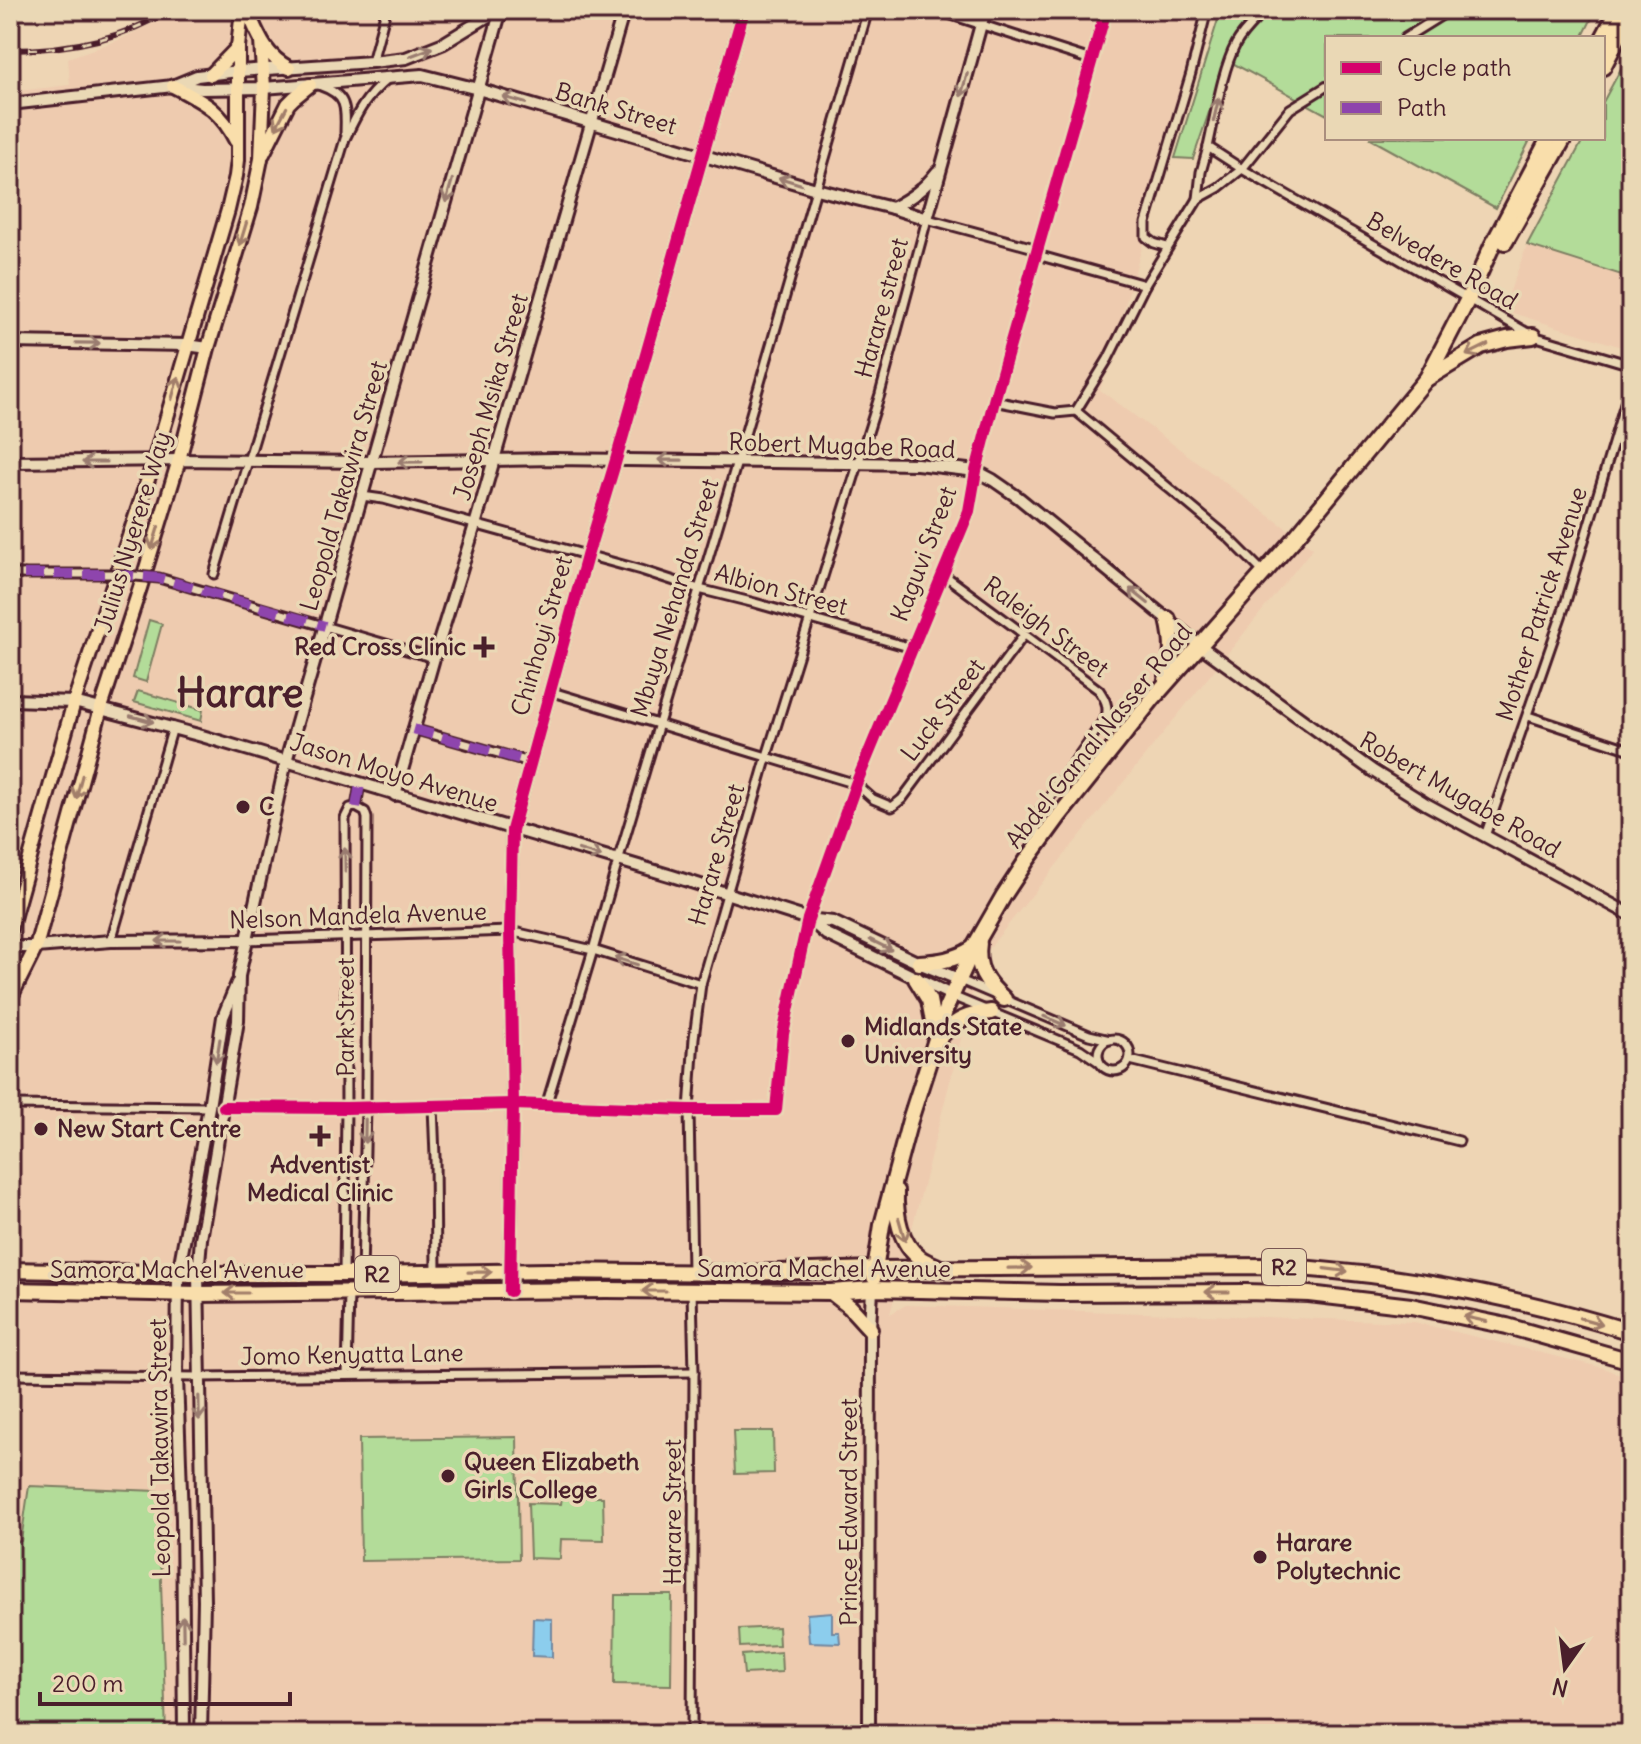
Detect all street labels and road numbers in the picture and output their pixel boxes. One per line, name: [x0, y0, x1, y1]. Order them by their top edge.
street label: Bank Street: [552, 75, 681, 141]
street label: Belvedere Road: [1362, 205, 1523, 316]
street label: Harare street: [848, 234, 914, 381]
street label: Joseph Msika Street: [446, 290, 534, 504]
street label: Leopold Takawira Street: [293, 357, 393, 614]
street label: Robert Mugabe Road: [728, 426, 956, 464]
street label: Julius Nyerere Way: [87, 428, 177, 636]
street label: Mbuya Nehanda Street: [623, 475, 725, 721]
street label: Kaguvi Street: [884, 482, 963, 626]
street label: Mother Patrick Avenue: [1489, 483, 1593, 725]
street label: Chinhoyi Street: [504, 552, 578, 719]
street label: Albion Street: [711, 557, 851, 621]
street label: Raleigh Street: [978, 569, 1115, 683]
street label: Abdel Gamal Nasser Road: [998, 617, 1198, 854]
street label: Luck Street: [894, 652, 991, 767]
street label: Robert Mugabe Road: [1355, 724, 1566, 864]
street label: Jason Moyo Avenue: [287, 726, 502, 818]
street label: Harare Street: [682, 780, 751, 929]
street label: Nelson Mandela Avenue: [229, 896, 487, 934]
street label: Park Street: [330, 957, 360, 1077]
road number: R2: [1262, 1249, 1306, 1285]
street label: Samora Machel Avenue: [697, 1253, 951, 1283]
street label: Samora Machel Avenue: [50, 1254, 304, 1284]
road number: R2: [355, 1256, 399, 1292]
street label: Leopold Takawira Street: [142, 1318, 176, 1578]
street label: Jomo Kenyatta Lane: [240, 1337, 464, 1371]
street label: Prince Edward Street: [833, 1398, 863, 1626]
street label: Harare Street: [657, 1439, 687, 1585]

